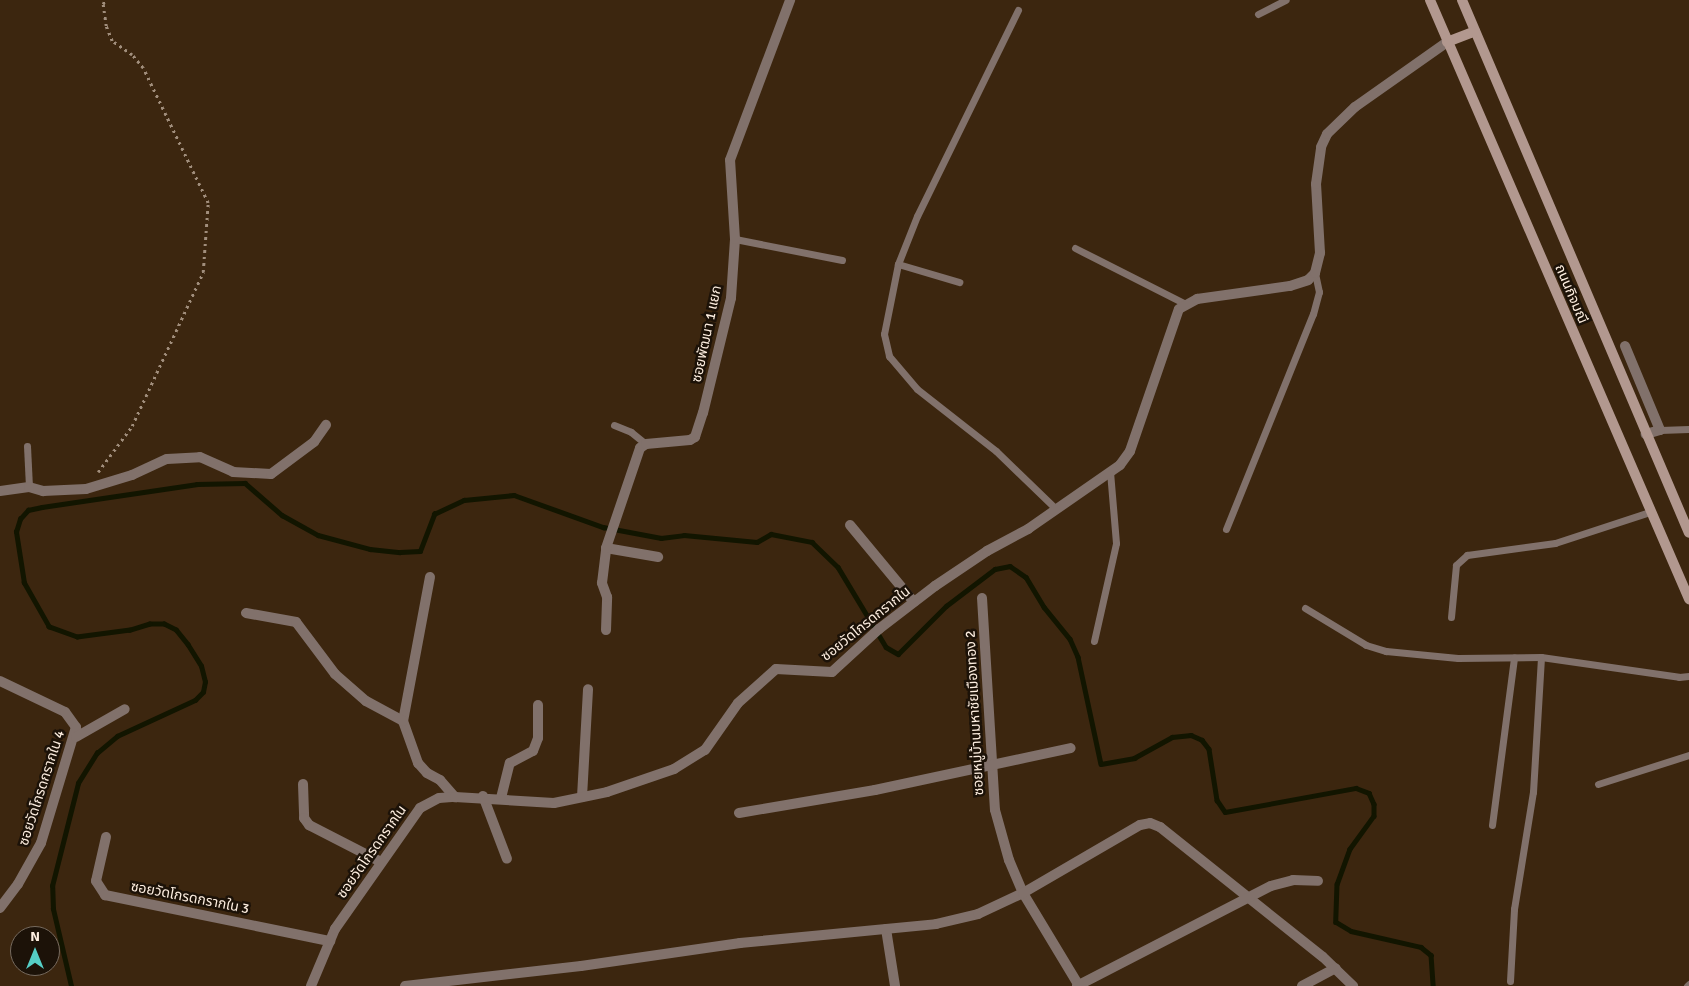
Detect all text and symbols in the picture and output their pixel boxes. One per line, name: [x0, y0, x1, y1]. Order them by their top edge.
street label: ถนนกิจมณี: [1551, 262, 1591, 326]
street label: ซอยพัฒนา 1 แยก: [689, 284, 725, 384]
street label: ซอยวัดโกรดกรากใน: [818, 583, 914, 665]
street label: ซอยหมู่บ้านมหาชัยเมืองทอง 2: [962, 630, 988, 796]
street label: ซอยวัดโกรดกรากใน 4: [15, 728, 69, 848]
street label: ซอยวัดโกรดกรากใน: [334, 802, 410, 902]
street label: ซอยวัดโกรดกรากใน 3: [129, 878, 251, 918]
north arrow: [10, 926, 60, 976]
text: N: [30, 928, 40, 945]

